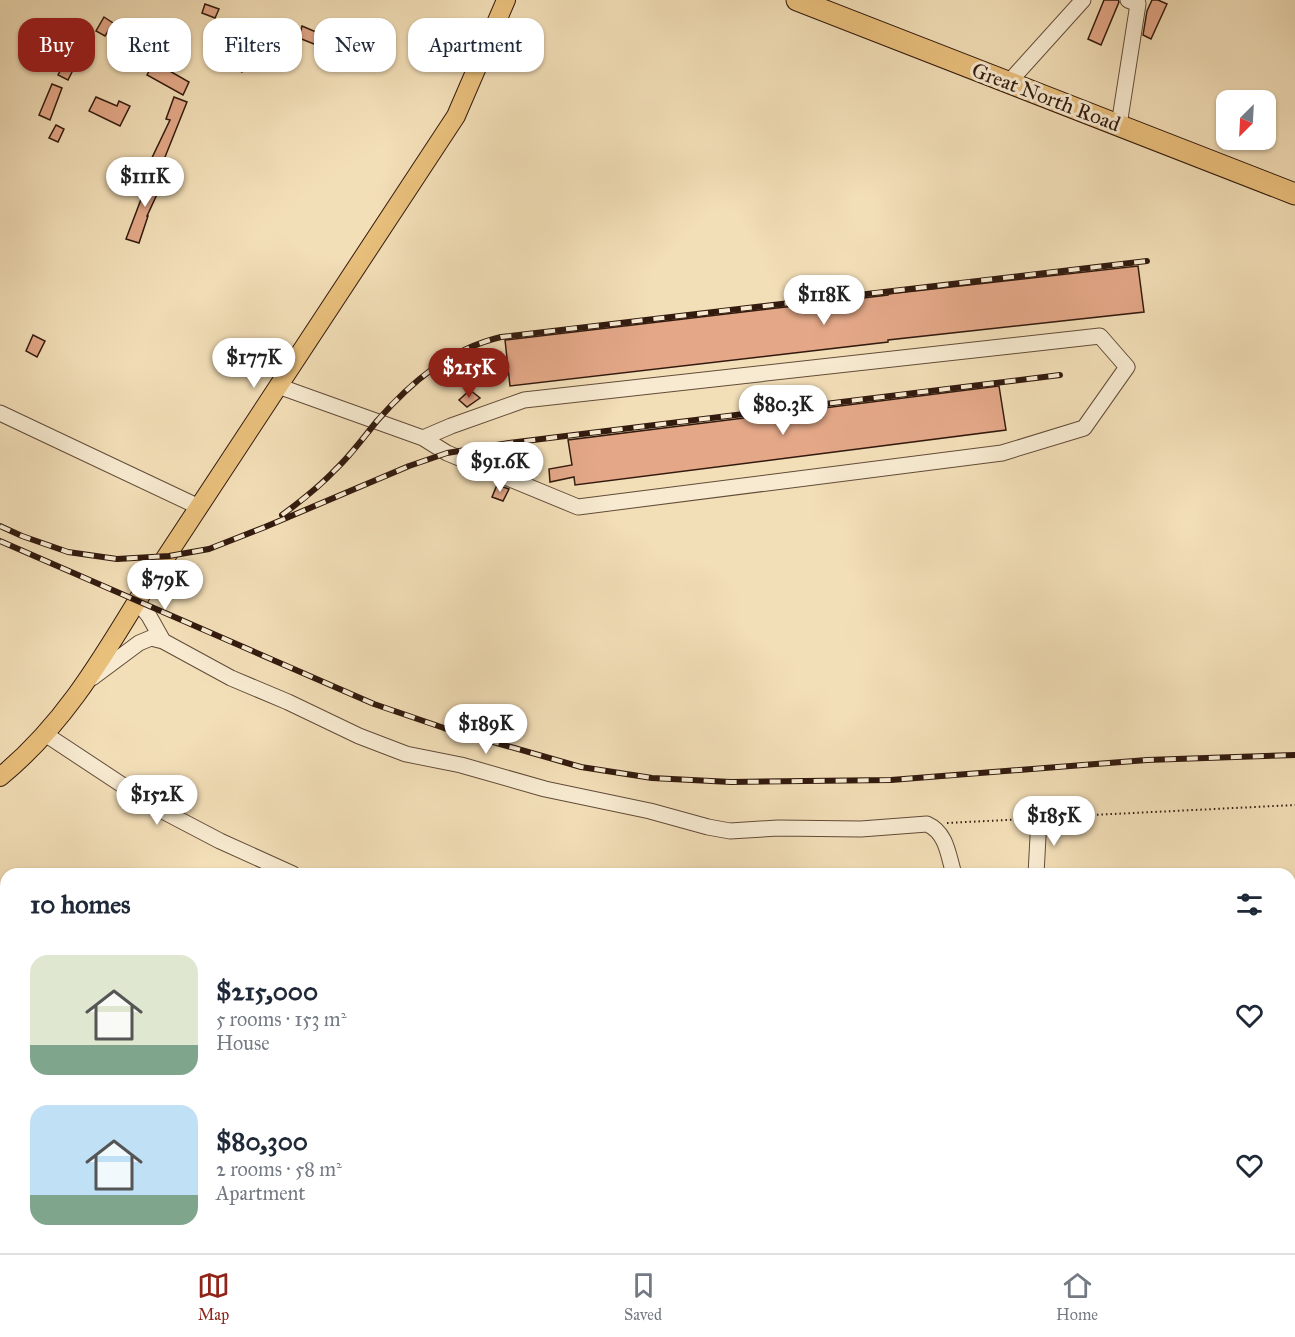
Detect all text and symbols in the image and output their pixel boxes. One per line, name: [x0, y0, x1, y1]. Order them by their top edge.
chip: Buy: [18, 18, 95, 72]
chip: Rent: [107, 18, 191, 72]
chip: Filters: [203, 18, 302, 72]
chip: New: [314, 18, 396, 72]
chip: Apartment: [408, 18, 544, 72]
street label: Great North Road: [968, 57, 1124, 137]
north arrow: [1216, 90, 1276, 150]
map controls: [1216, 90, 1276, 150]
pin: $111K: [103, 157, 187, 208]
text: $111K: [120, 164, 170, 188]
pin: $118K: [782, 275, 866, 326]
text: $118K: [798, 282, 850, 306]
pin: $177K: [212, 338, 296, 389]
text: $177K: [226, 345, 282, 369]
pin: $215K: [427, 348, 511, 399]
text: $215K: [442, 355, 496, 379]
pin: $80.3K: [734, 385, 832, 436]
text: $80.3K: [753, 392, 813, 416]
pin: $91.6K: [451, 442, 549, 493]
text: $91.6K: [470, 449, 530, 473]
pin: $79K: [129, 560, 201, 611]
text: $79K: [141, 567, 189, 591]
pin: $189K: [444, 704, 528, 755]
text: $189K: [458, 711, 514, 735]
pin: $152K: [115, 775, 199, 826]
text: $152K: [130, 782, 184, 806]
pin: $185K: [1012, 796, 1096, 847]
text: $185K: [1027, 803, 1081, 827]
text: 10 homes: [30, 888, 131, 920]
icon: filters: [1233, 888, 1266, 921]
text: $215,000: [216, 975, 318, 1007]
icon: home: [78, 979, 150, 1051]
icon: heart: [1233, 999, 1266, 1032]
text: 5 rooms · 153 m²: [216, 1007, 346, 1031]
text: House: [216, 1031, 270, 1055]
text: $80,300: [216, 1125, 308, 1157]
icon: home: [78, 1129, 150, 1201]
icon: heart: [1233, 1149, 1266, 1182]
text: 2 rooms · 58 m²: [216, 1157, 342, 1181]
text: Apartment: [216, 1181, 305, 1205]
tab: Map: [197, 1269, 230, 1324]
tab: Saved: [624, 1269, 662, 1324]
tab: Home: [1056, 1269, 1098, 1324]

